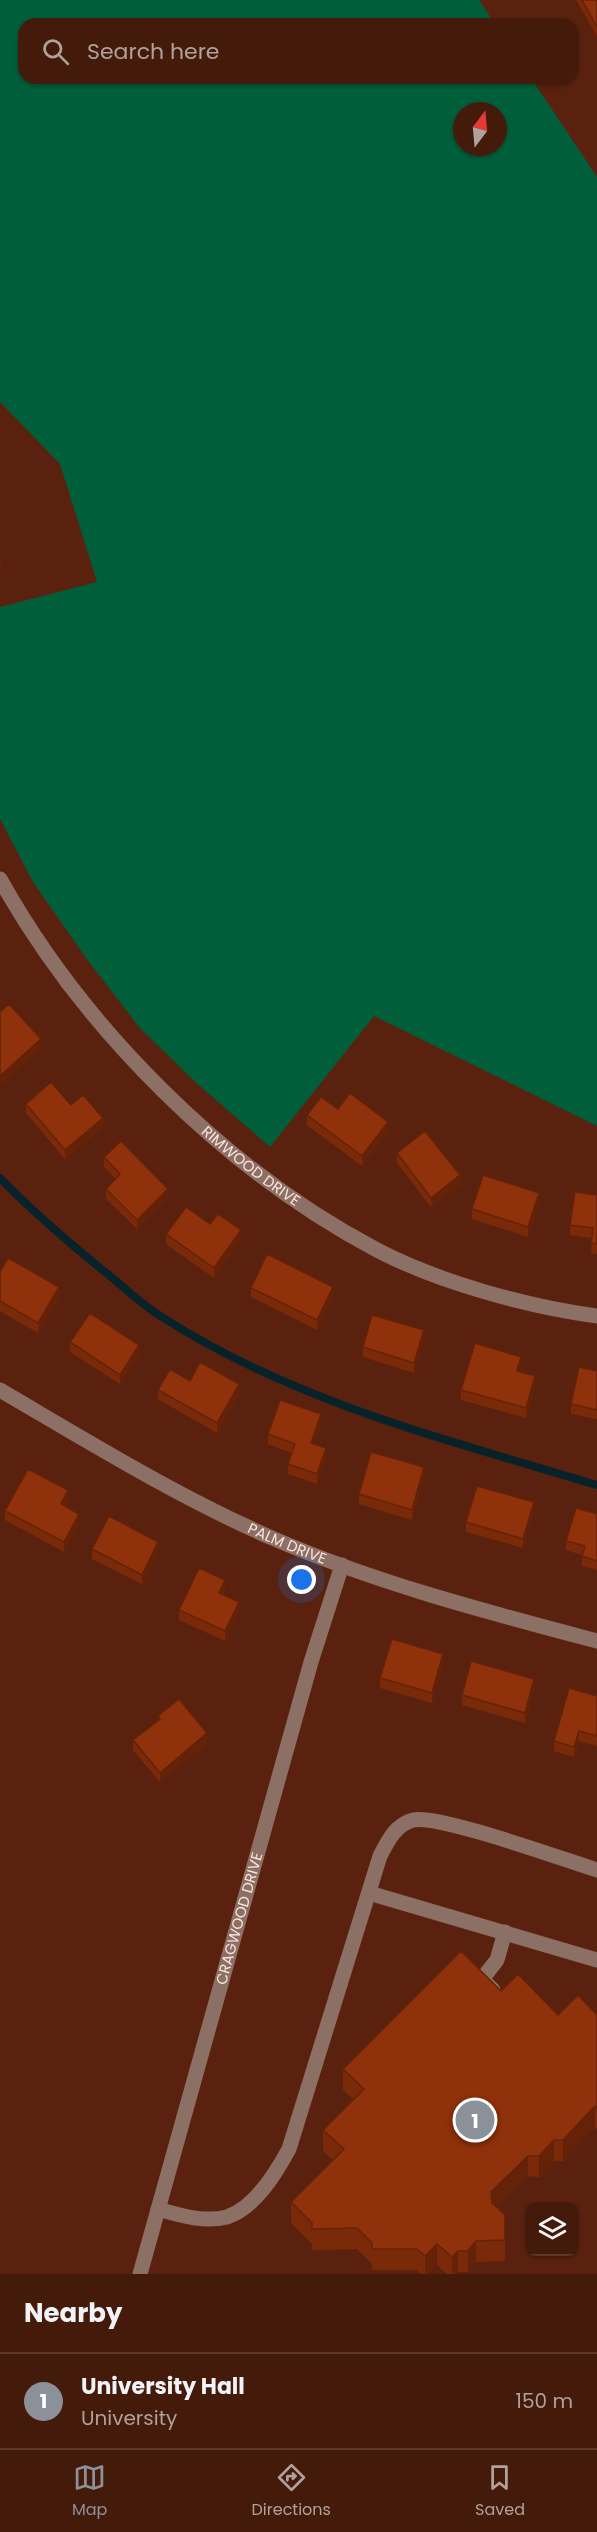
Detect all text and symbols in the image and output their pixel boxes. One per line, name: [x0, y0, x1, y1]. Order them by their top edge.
search box: [18, 18, 579, 84]
icon: search: [39, 35, 72, 68]
text: Search here: [87, 36, 220, 67]
north arrow: [453, 102, 507, 156]
street label: RIMWOOD DRIVE: [197, 1121, 305, 1211]
street label: PALM DRIVE: [244, 1518, 330, 1569]
your location: [287, 1565, 316, 1594]
street label: CRAGWOOD DRIVE: [210, 1850, 267, 1987]
pin: 1: [456, 2098, 494, 2142]
map controls: [525, 2202, 579, 2256]
button: layers: [525, 2202, 579, 2256]
text: Nearby: [24, 2295, 122, 2331]
text: University Hall: [81, 2371, 245, 2402]
text: 1: [40, 2387, 47, 2415]
text: 150 m: [516, 2387, 573, 2415]
text: University: [81, 2404, 177, 2432]
tab: Map: [72, 2461, 107, 2522]
tab: Directions: [252, 2461, 331, 2522]
tab: Saved: [475, 2461, 525, 2522]

